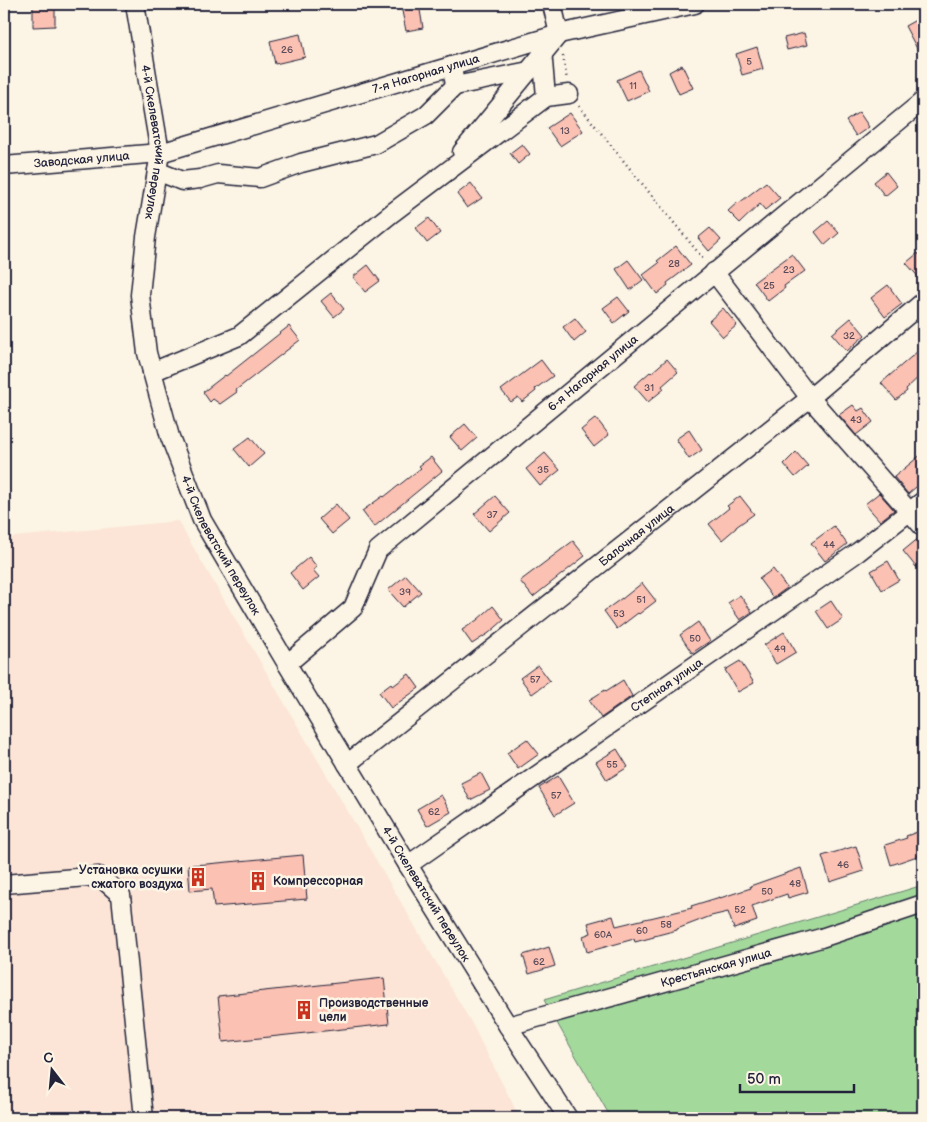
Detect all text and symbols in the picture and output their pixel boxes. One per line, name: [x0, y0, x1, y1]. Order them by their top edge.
house number: 26: [281, 44, 293, 56]
street label: 7-я Нагорная улица: [371, 51, 481, 97]
house number: 5: [746, 56, 752, 68]
street label: 4-й Скелеватский переулок: [137, 64, 167, 221]
house number: 11: [629, 80, 637, 92]
house number: 13: [560, 125, 570, 137]
street label: Заводская улица: [33, 149, 130, 171]
house number: 28: [668, 258, 680, 270]
house number: 23: [783, 264, 795, 276]
house number: 25: [763, 280, 775, 292]
house number: 32: [843, 330, 855, 342]
street label: 6-я Нагорная улица: [545, 332, 641, 415]
house number: 31: [644, 382, 654, 394]
house number: 43: [850, 414, 862, 426]
house number: 35: [537, 464, 549, 476]
street label: 4-й Скелеватский переулок: [178, 473, 264, 619]
street label: Балочная улица: [596, 501, 677, 570]
house number: 37: [486, 509, 498, 521]
house number: 44: [823, 539, 835, 551]
house number: 39: [399, 586, 411, 598]
house number: 51: [636, 594, 646, 606]
house number: 53: [613, 608, 625, 620]
house number: 50: [689, 633, 701, 645]
house number: 49: [774, 643, 786, 655]
street label: Степная улица: [628, 655, 706, 716]
house number: 57: [530, 674, 540, 686]
house number: 55: [606, 759, 618, 771]
house number: 57: [551, 790, 561, 802]
house number: 62: [428, 806, 440, 818]
street label: 4-й Скелеватский переулок: [378, 824, 474, 965]
house number: 46: [837, 859, 849, 871]
place label: Установка осушки сжатого воздуха: [79, 863, 184, 892]
building icon: Установка осушки сжатого воздуха: [187, 866, 209, 888]
building icon: Компрессорная: [247, 870, 269, 892]
place label: Компрессорная: [273, 874, 363, 889]
house number: 48: [789, 878, 801, 890]
house number: 50: [761, 886, 773, 898]
house number: 52: [734, 904, 746, 916]
house number: 58: [660, 919, 672, 931]
house number: 60: [636, 925, 648, 937]
house number: 60А: [594, 929, 613, 941]
street label: Крестьянская улица: [659, 945, 773, 991]
house number: 62: [533, 956, 545, 968]
place label: Производственные цели: [319, 996, 429, 1025]
building icon: Производственные цели: [293, 999, 315, 1021]
north arrow: [28, 1044, 78, 1094]
text: С: [42, 1048, 56, 1067]
scale bar: [740, 1062, 853, 1094]
text: 50 m: [747, 1070, 781, 1089]

